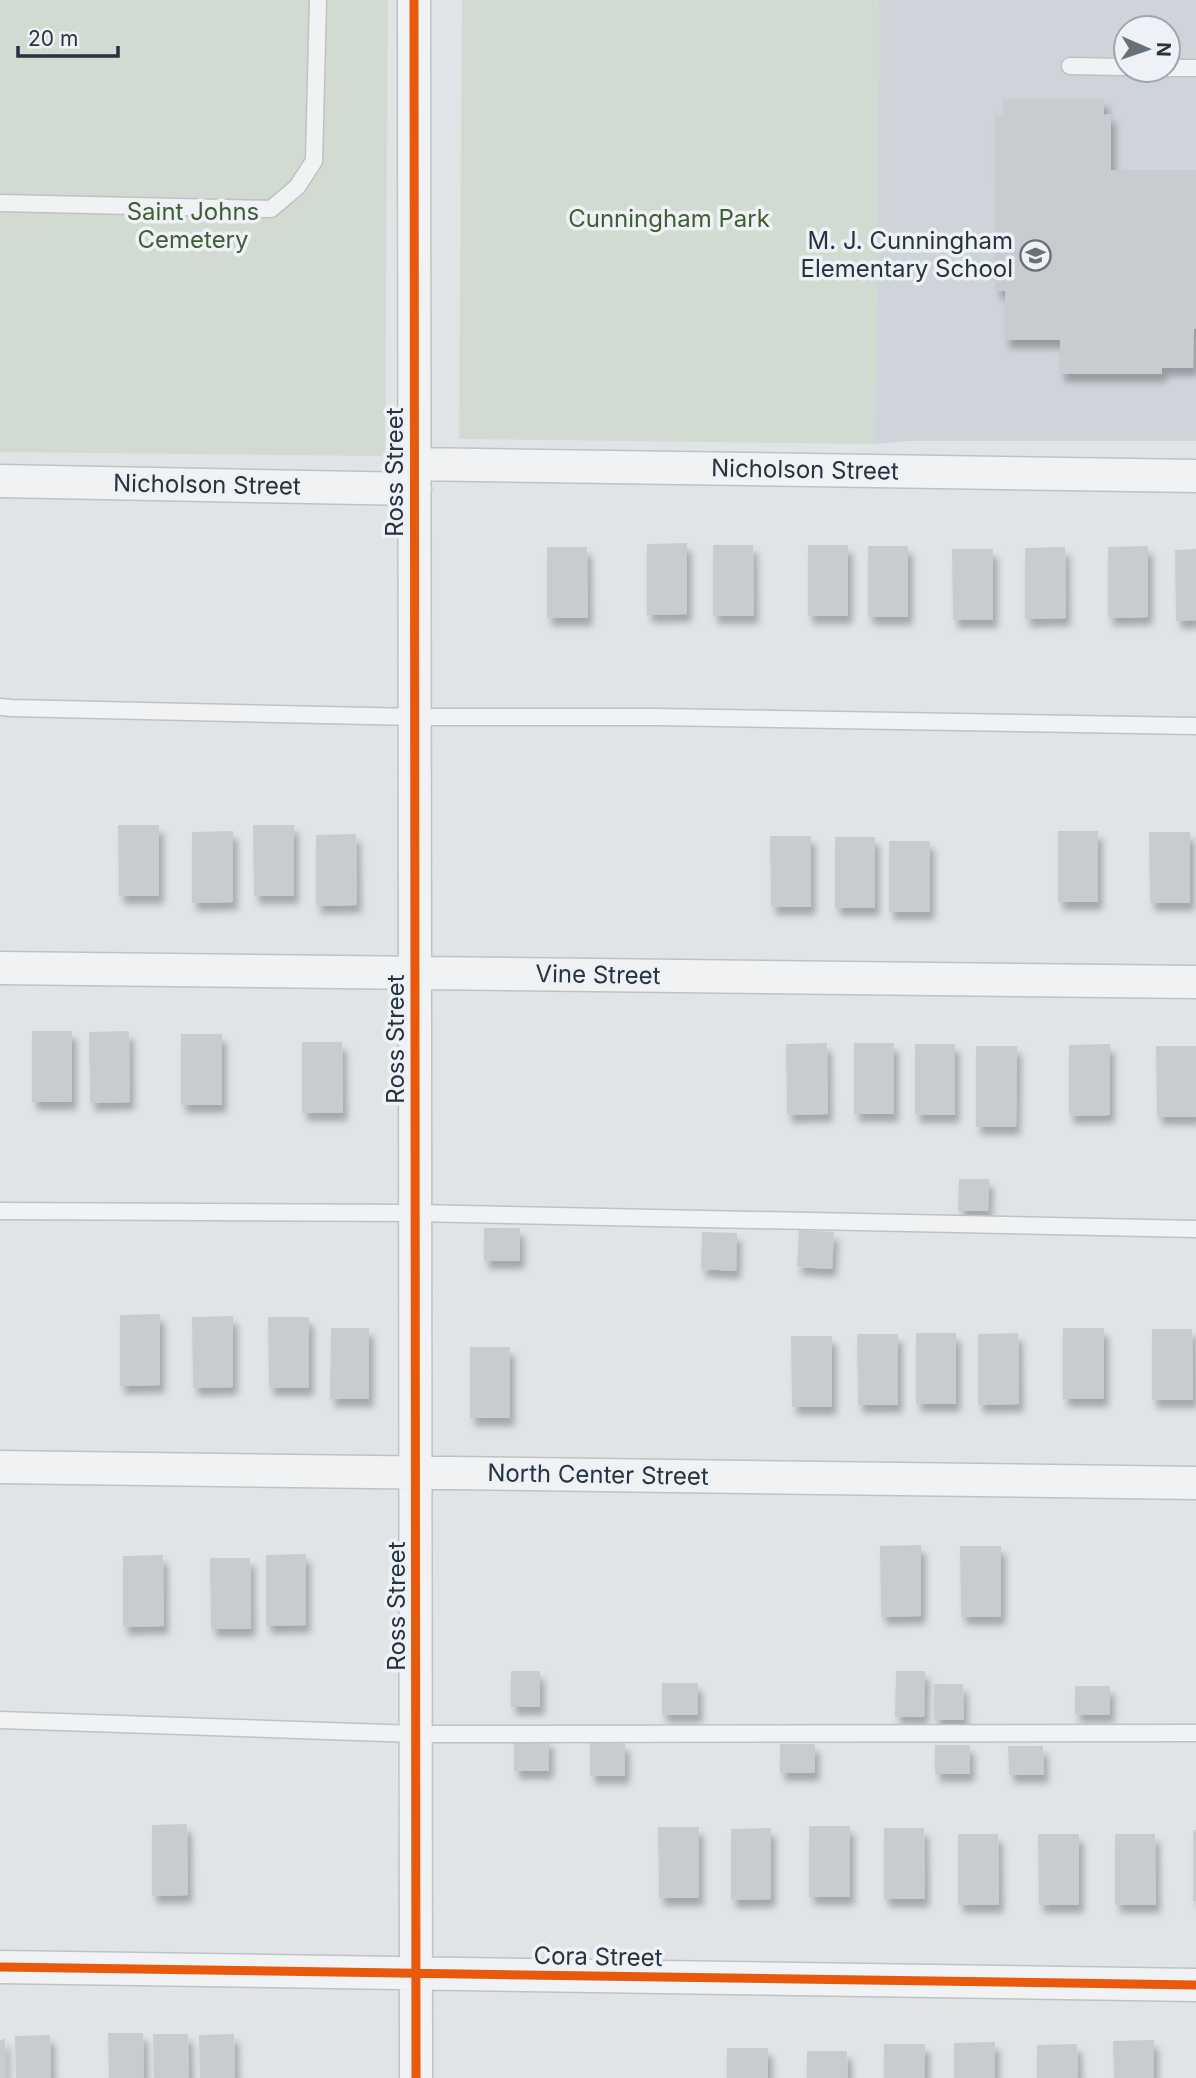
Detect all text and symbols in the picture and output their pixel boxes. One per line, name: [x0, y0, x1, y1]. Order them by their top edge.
scale bar: [18, 14, 117, 58]
north arrow: [1112, 14, 1182, 84]
text: 20 m: [28, 26, 78, 51]
text: N: [1152, 42, 1175, 57]
park label: Saint Johns Cemetery: [127, 197, 259, 254]
park label: Cunningham Park: [568, 204, 770, 233]
place label: M. J. Cunningham Elementary School: [801, 226, 1013, 283]
school or university icon: M. J. Cunningham Elementary School: [1019, 238, 1053, 272]
street label: Ross Street: [380, 407, 409, 537]
street label: Nicholson Street: [711, 453, 899, 486]
street label: Nicholson Street: [113, 468, 301, 501]
street label: Vine Street: [535, 959, 661, 990]
street label: Ross Street: [381, 974, 410, 1104]
street label: North Center Street: [487, 1458, 709, 1491]
street label: Ross Street: [382, 1541, 411, 1671]
street label: Cora Street: [533, 1941, 663, 1972]

